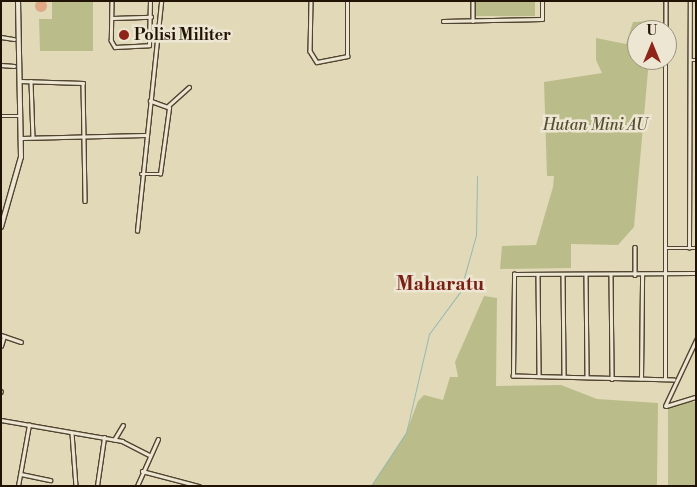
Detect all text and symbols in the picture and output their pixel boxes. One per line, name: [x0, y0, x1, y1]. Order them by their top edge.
north arrow: [627, 20, 677, 70]
text: U: [647, 22, 657, 40]
place label: Polisi Militer: [134, 25, 231, 45]
marker: Polisi Militer: [118, 29, 130, 41]
park label: Hutan Mini AU: [543, 115, 647, 135]
district label: Maharatu: [396, 274, 484, 296]

